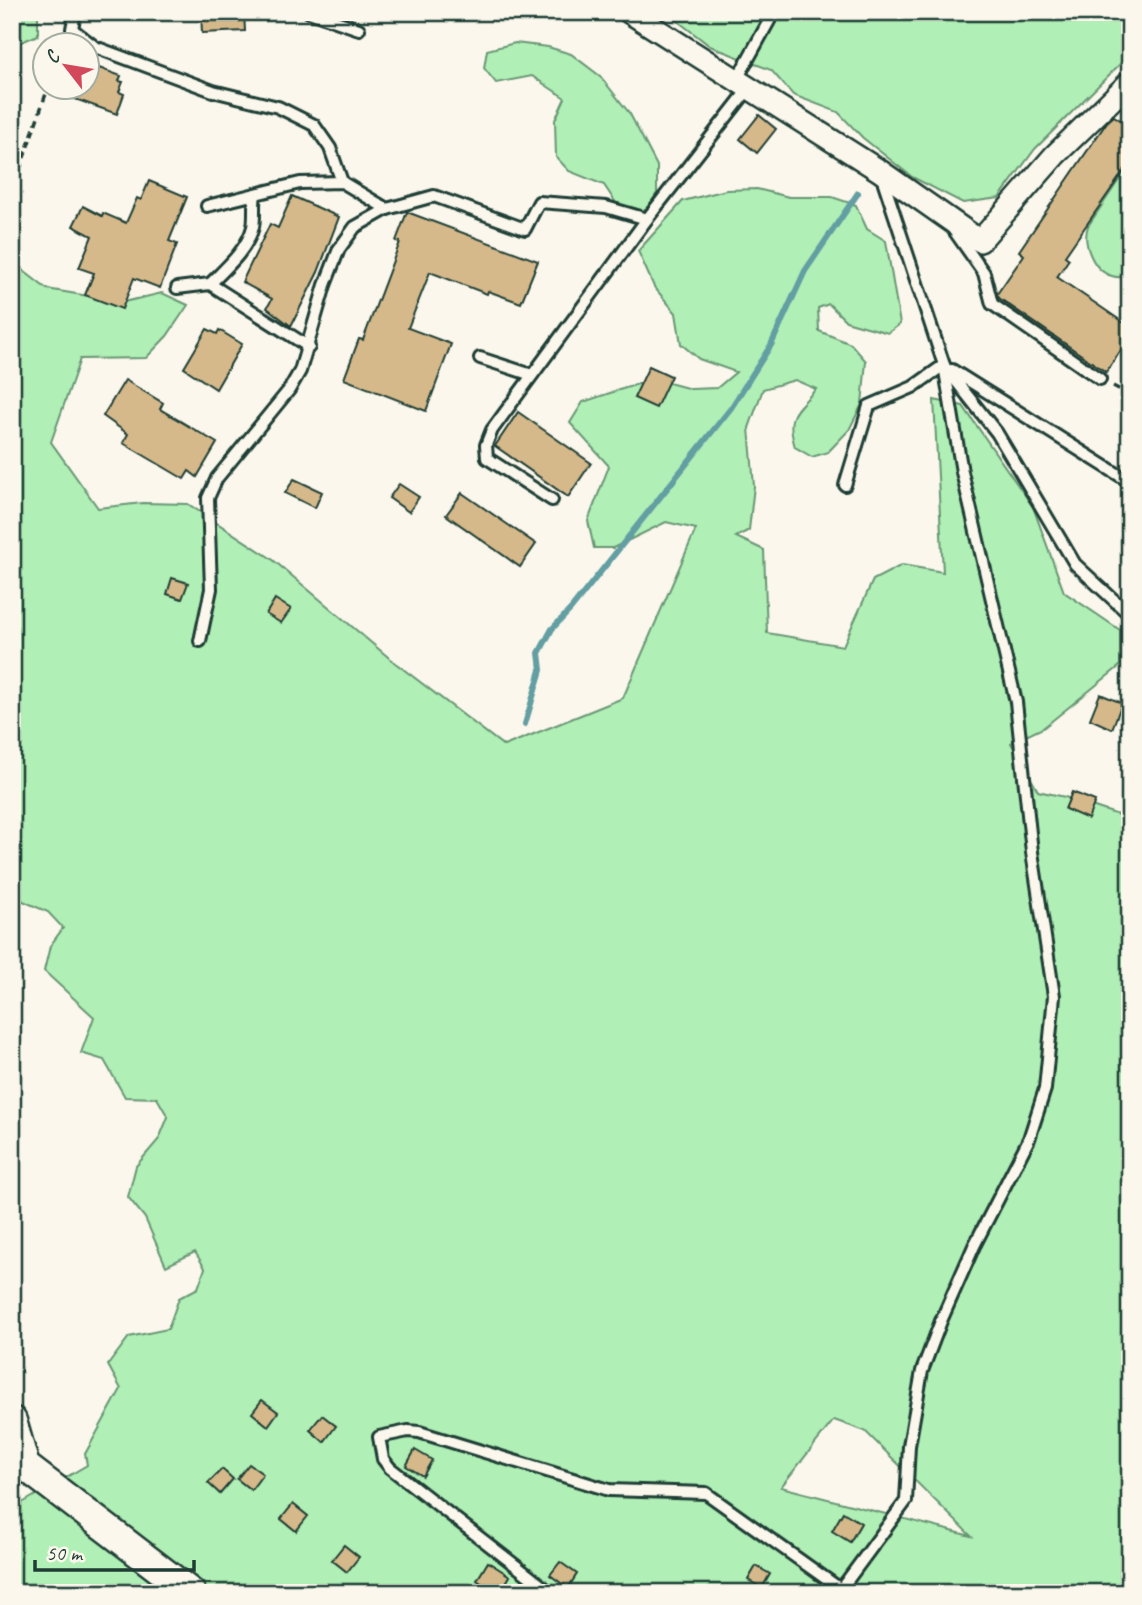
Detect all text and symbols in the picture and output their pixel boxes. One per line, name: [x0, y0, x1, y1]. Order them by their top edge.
north arrow: [32, 32, 102, 102]
text: С: [40, 45, 66, 68]
scale bar: [35, 1528, 194, 1572]
text: 50 m: [46, 1540, 84, 1566]

